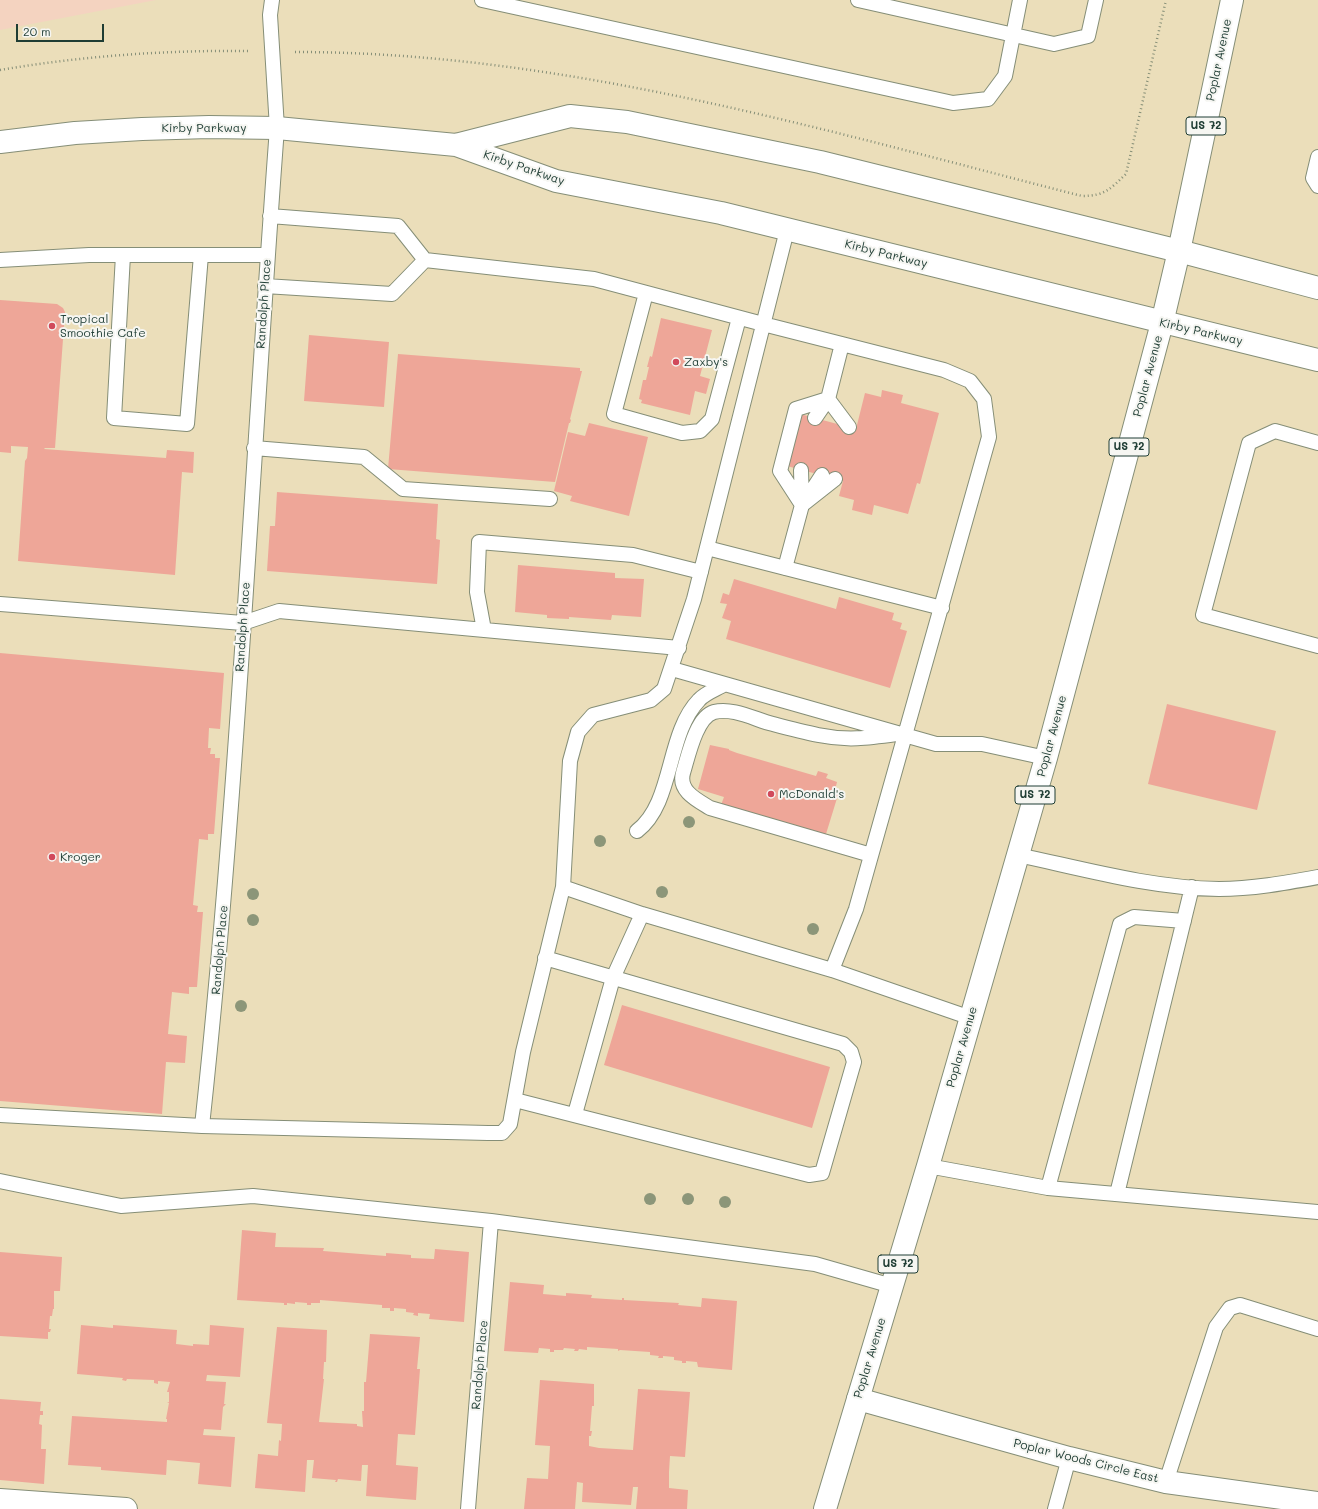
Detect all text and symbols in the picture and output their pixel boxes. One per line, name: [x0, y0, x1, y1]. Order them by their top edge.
scale bar: [18, 16, 106, 42]
street label: Poplar Avenue: [1203, 18, 1235, 102]
text: 20 m: [23, 23, 51, 39]
road number: US 72: [1186, 117, 1226, 135]
street label: Kirby Parkway: [162, 121, 246, 135]
street label: Kirby Parkway: [481, 147, 567, 189]
street label: Kirby Parkway: [843, 237, 929, 271]
street label: Randolph Place: [254, 259, 274, 349]
place label: Tropical Smoothie Cafe: [60, 312, 146, 340]
street label: Kirby Parkway: [1158, 315, 1244, 349]
marker: Tropical Smoothie Cafe: [47, 321, 57, 331]
street label: Poplar Avenue: [1130, 334, 1166, 418]
place label: Zaxby's: [684, 355, 728, 369]
marker: Zaxby's: [671, 357, 681, 367]
road number: US 72: [1109, 438, 1149, 456]
street label: Randolph Place: [233, 582, 253, 672]
street label: Poplar Avenue: [1034, 694, 1070, 778]
road number: US 72: [1015, 786, 1055, 804]
place label: McDonald's: [779, 787, 844, 801]
marker: McDonald's: [766, 789, 776, 799]
place label: Kroger: [60, 850, 101, 864]
marker: Kroger: [47, 852, 57, 862]
street label: Randolph Place: [209, 905, 231, 995]
street label: Poplar Avenue: [944, 1005, 980, 1089]
road number: US 72: [878, 1255, 918, 1273]
street label: Poplar Avenue: [851, 1316, 889, 1400]
street label: Randolph Place: [469, 1320, 491, 1410]
street label: Poplar Woods Circle East: [1012, 1436, 1160, 1486]

